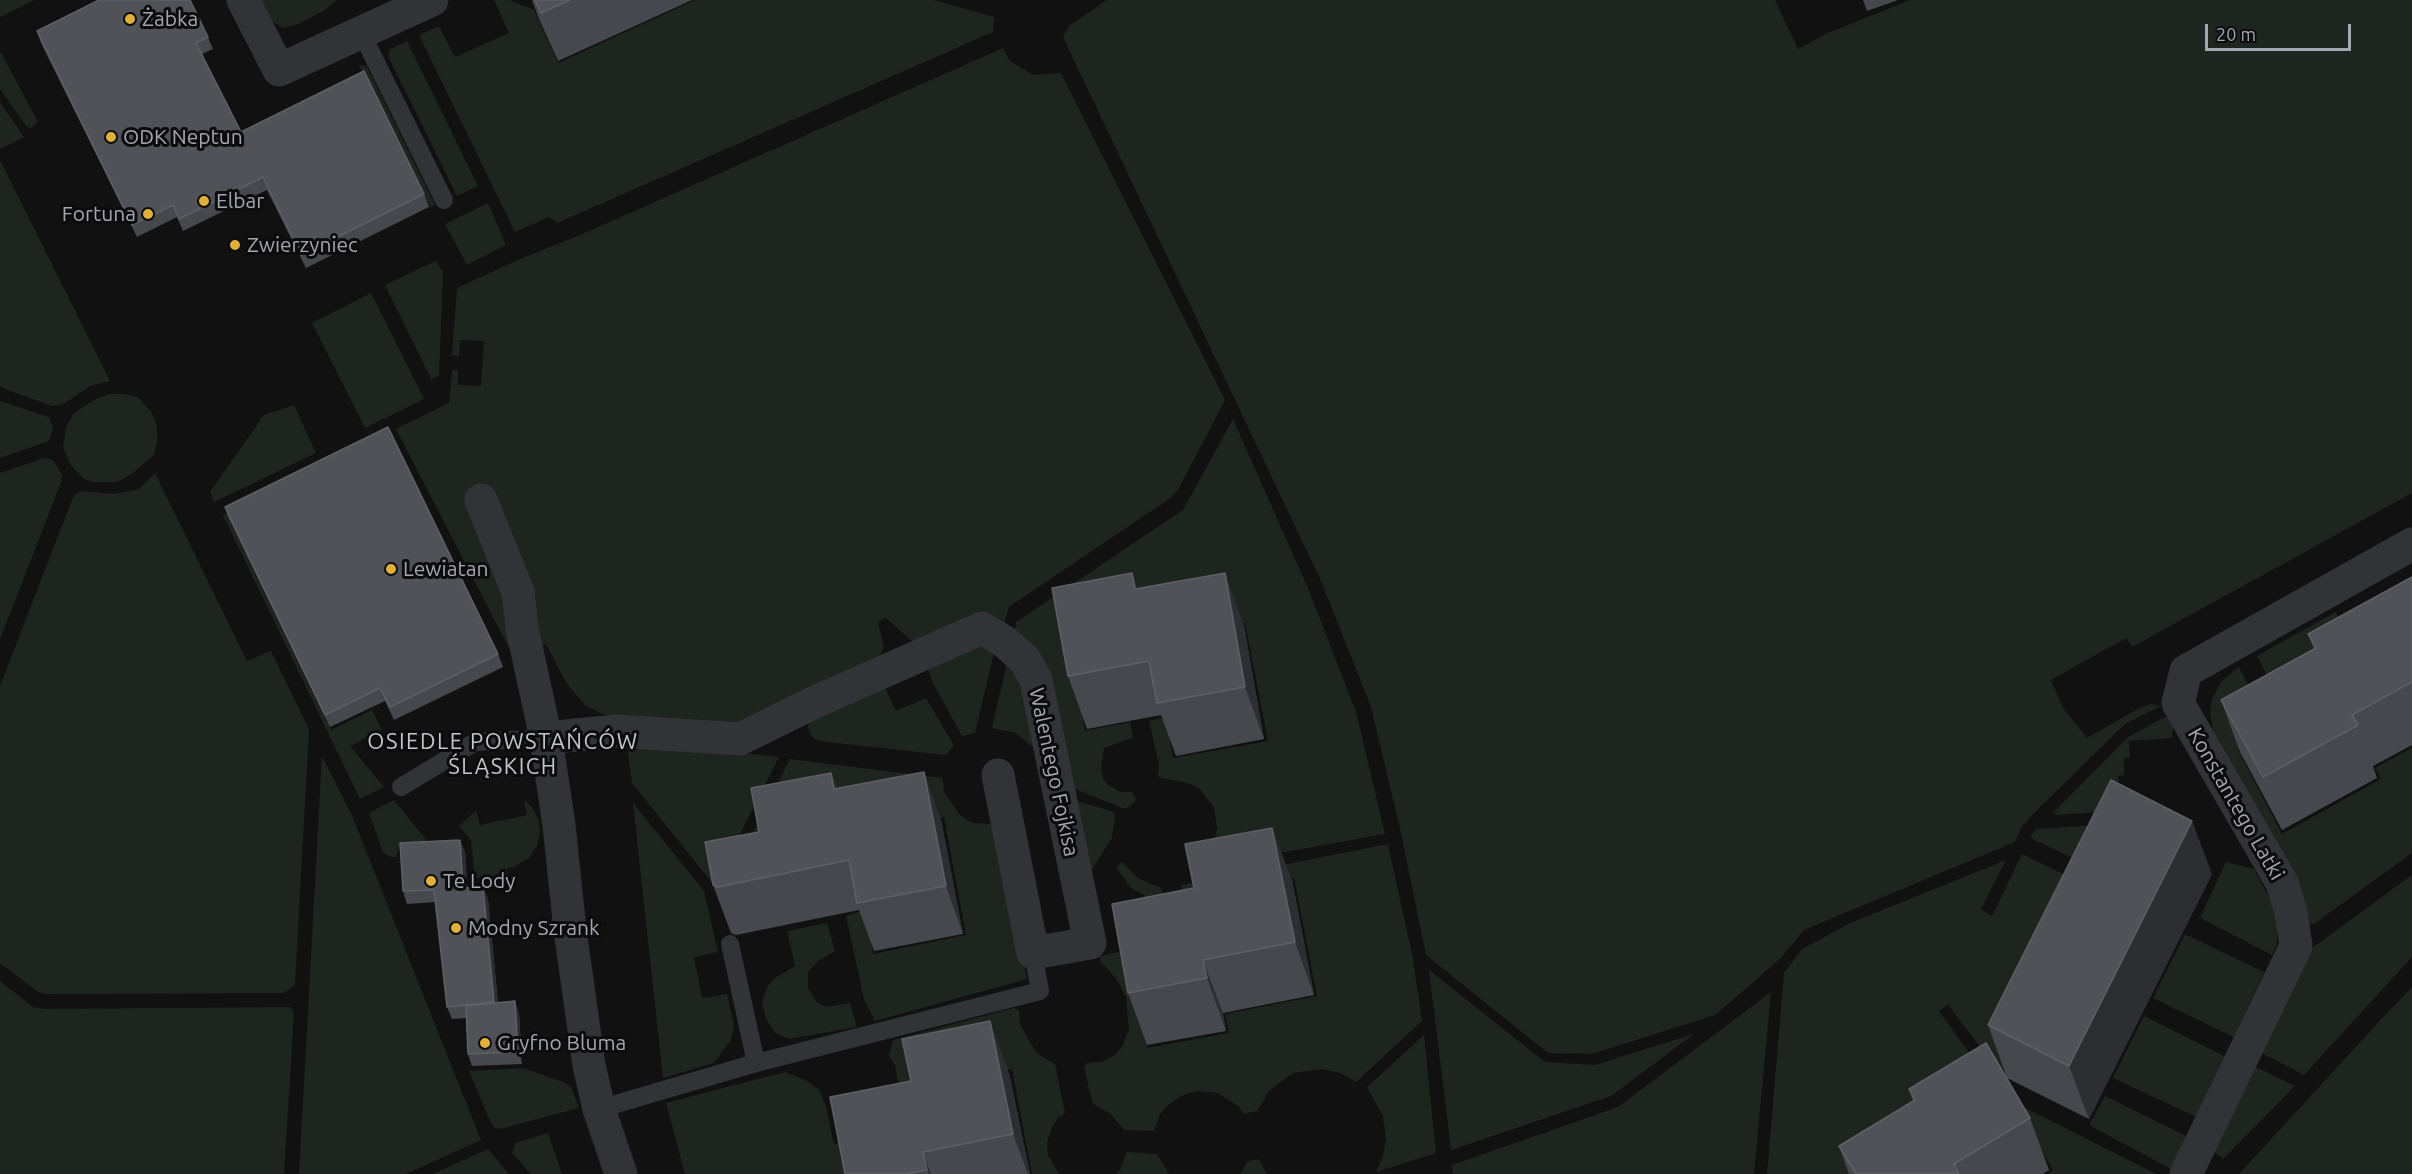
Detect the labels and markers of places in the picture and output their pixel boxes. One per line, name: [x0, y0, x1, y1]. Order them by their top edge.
place label: Żabka: [142, 6, 198, 32]
marker: Żabka: [123, 12, 137, 26]
place label: ODK Neptun: [123, 124, 243, 150]
marker: ODK Neptun: [104, 130, 118, 144]
place label: Elbar: [216, 188, 264, 214]
marker: Elbar: [197, 194, 211, 208]
place label: Fortuna: [62, 201, 136, 227]
marker: Fortuna: [141, 207, 155, 221]
place label: Zwierzyniec: [247, 232, 358, 258]
marker: Zwierzyniec: [228, 238, 242, 252]
place label: Lewiatan: [403, 556, 488, 582]
marker: Lewiatan: [384, 562, 398, 576]
place label: Te Lody: [443, 868, 515, 894]
marker: Te Lody: [424, 874, 438, 888]
place label: Modny Szrank: [468, 915, 600, 941]
marker: Modny Szrank: [449, 921, 463, 935]
place label: Gryfno Bluma: [497, 1030, 626, 1056]
marker: Gryfno Bluma: [478, 1036, 492, 1050]

